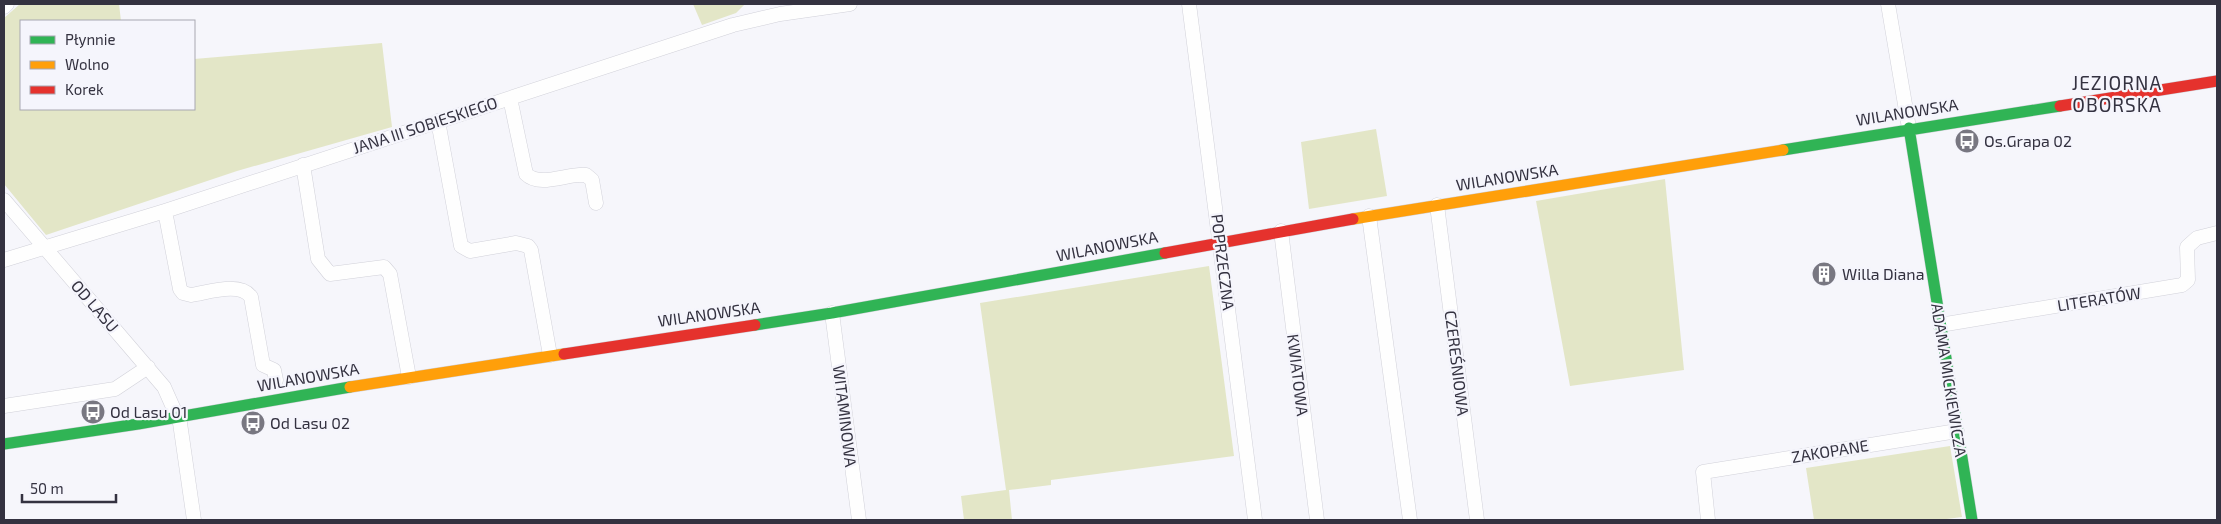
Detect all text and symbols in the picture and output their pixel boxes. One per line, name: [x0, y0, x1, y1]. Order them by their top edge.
legend: [20, 20, 195, 110]
text: Płynnie: [65, 30, 116, 48]
text: Wolno: [65, 55, 109, 73]
district label: JEZIORNA OBORSKA: [2072, 71, 2162, 116]
text: Korek: [65, 80, 104, 98]
street label: JANA III SOBIESKIEGO: [350, 92, 500, 157]
street label: WILANOWSKA: [1855, 94, 1959, 129]
bus stop icon: Os.Grapa 02: [1954, 128, 1980, 154]
place label: Os.Grapa 02: [1984, 131, 2072, 150]
street label: WILANOWSKA: [1455, 159, 1559, 194]
street label: POPRZECZNA: [1208, 213, 1239, 311]
street label: WILANOWSKA: [1055, 226, 1159, 265]
building icon: Willa Diana: [1811, 261, 1837, 287]
place label: Willa Diana: [1842, 264, 1924, 283]
street label: OD LASU: [68, 276, 123, 336]
street label: LITERATÓW: [2056, 283, 2142, 314]
street label: WILANOWSKA: [657, 297, 761, 330]
street label: ADAMA MICKIEWICZA: [1928, 302, 1971, 458]
street label: CZEREŚNIOWA: [1442, 309, 1473, 417]
street label: KWIATOWA: [1284, 333, 1313, 417]
street label: WILANOWSKA: [256, 358, 360, 395]
street label: WITAMINOWA: [830, 364, 861, 468]
bus stop icon: Od Lasu 01: [80, 399, 106, 425]
place label: Od Lasu 01: [110, 402, 187, 421]
bus stop icon: Od Lasu 02: [240, 410, 266, 436]
place label: Od Lasu 02: [270, 413, 350, 432]
street label: ZAKOPANE: [1790, 435, 1870, 466]
scale bar: [22, 472, 116, 504]
text: 50 m: [30, 479, 64, 497]

